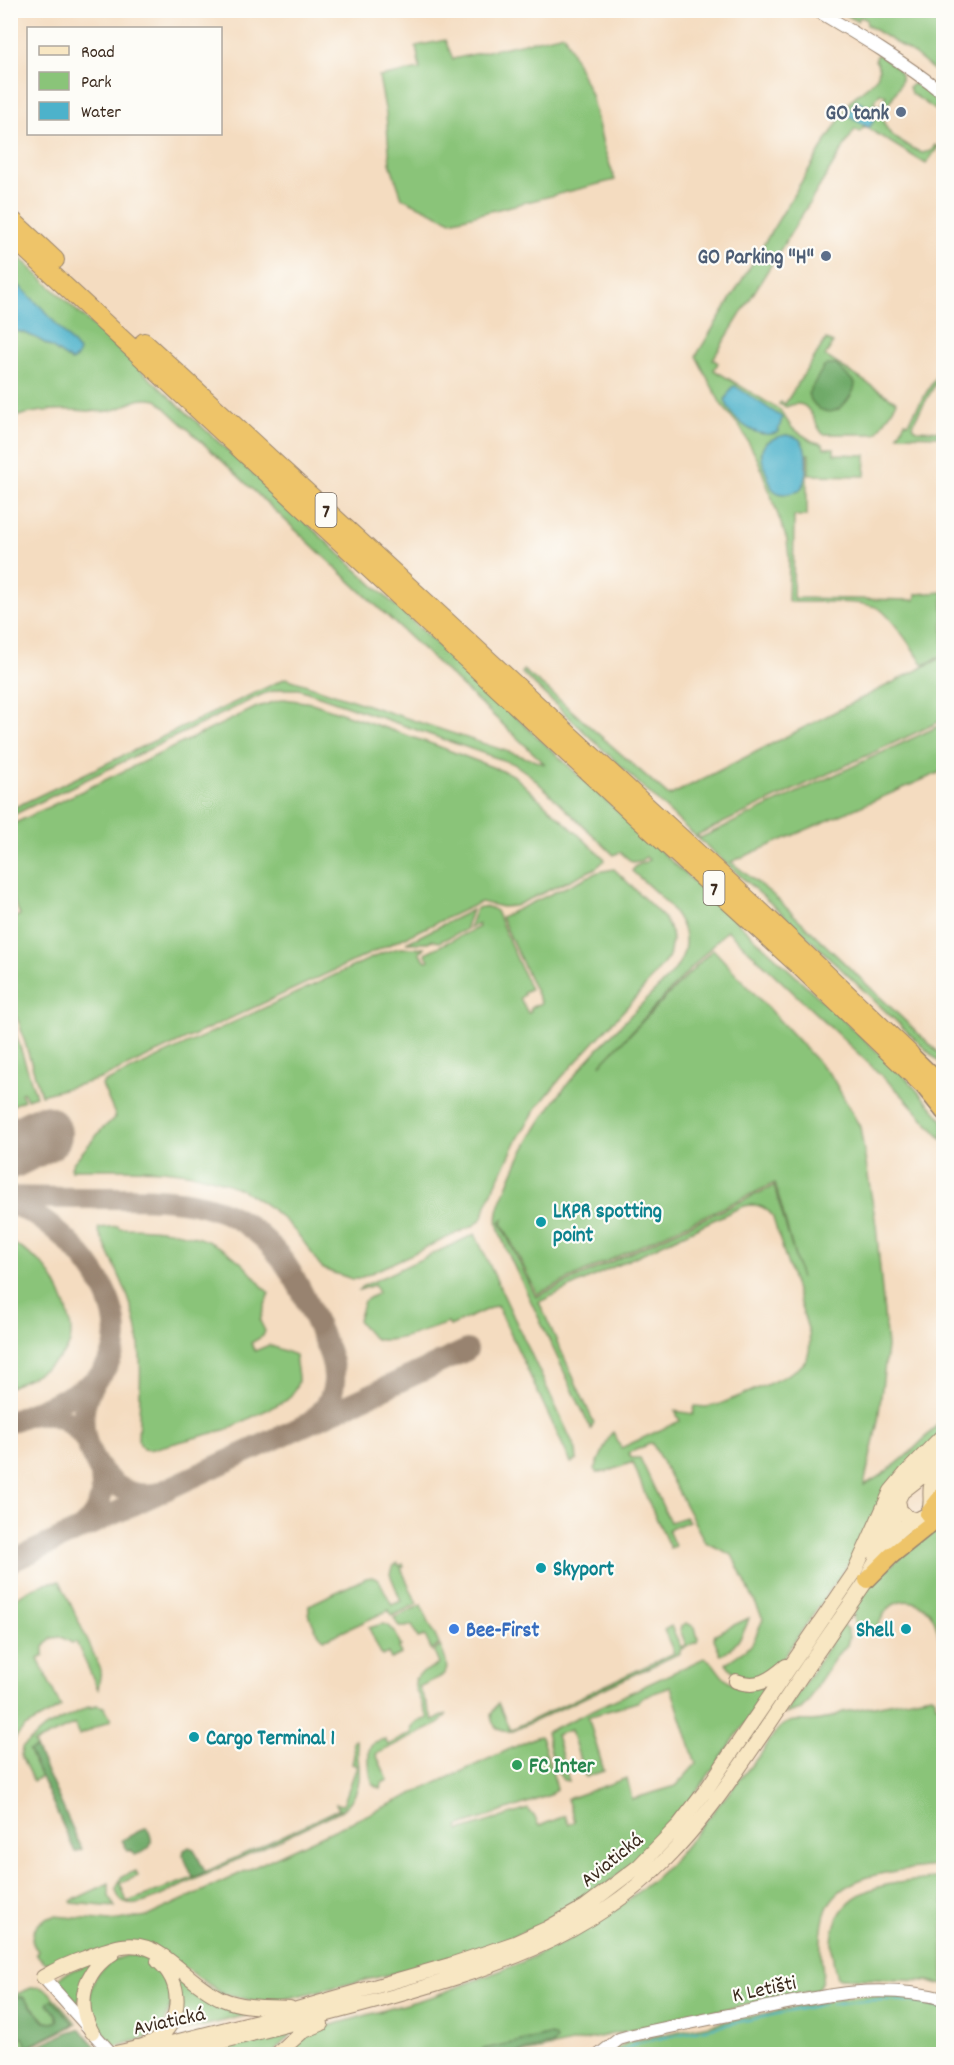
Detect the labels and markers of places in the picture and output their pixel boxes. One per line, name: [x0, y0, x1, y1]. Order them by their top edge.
place label: GO tank: [826, 100, 889, 130]
marker: GO tank: [894, 105, 908, 119]
place label: GO Parking "H": [697, 244, 814, 274]
marker: GO Parking "H": [819, 249, 833, 263]
place label: LKPR spotting point: [553, 1198, 662, 1252]
marker: LKPR spotting point: [534, 1215, 548, 1229]
place label: Skyport: [553, 1556, 614, 1586]
marker: Skyport: [534, 1561, 548, 1575]
place label: Bee-First: [466, 1617, 539, 1647]
place label: Shell: [856, 1617, 895, 1647]
marker: Bee-First: [447, 1622, 461, 1636]
marker: Shell: [899, 1622, 913, 1636]
place label: Cargo Terminal 1: [206, 1725, 335, 1755]
marker: Cargo Terminal 1: [187, 1730, 201, 1744]
place label: FC Inter: [529, 1753, 596, 1783]
marker: FC Inter: [510, 1758, 524, 1772]

